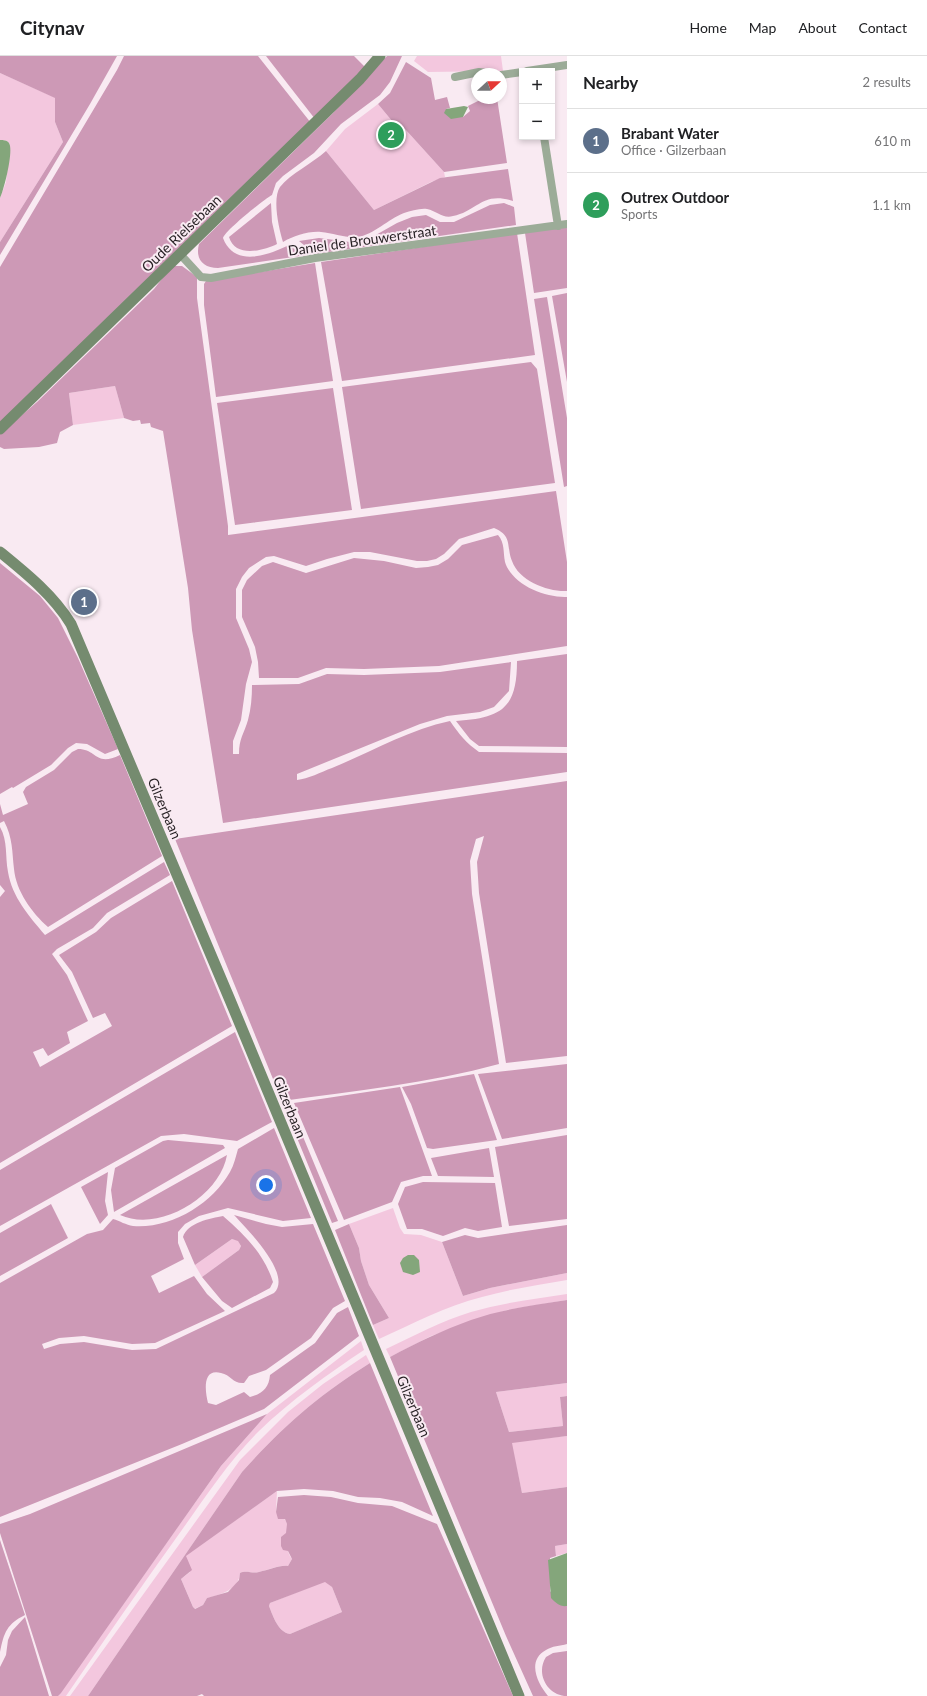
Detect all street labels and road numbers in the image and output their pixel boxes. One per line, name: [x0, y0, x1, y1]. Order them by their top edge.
street label: Oude Rielsebaan: [138, 191, 224, 275]
street label: Daniel de Brouwerstraat: [287, 221, 437, 259]
street label: Gilzerbaan: [144, 775, 186, 841]
street label: Gilzerbaan: [270, 1074, 310, 1140]
street label: Gilzerbaan: [393, 1373, 435, 1439]

